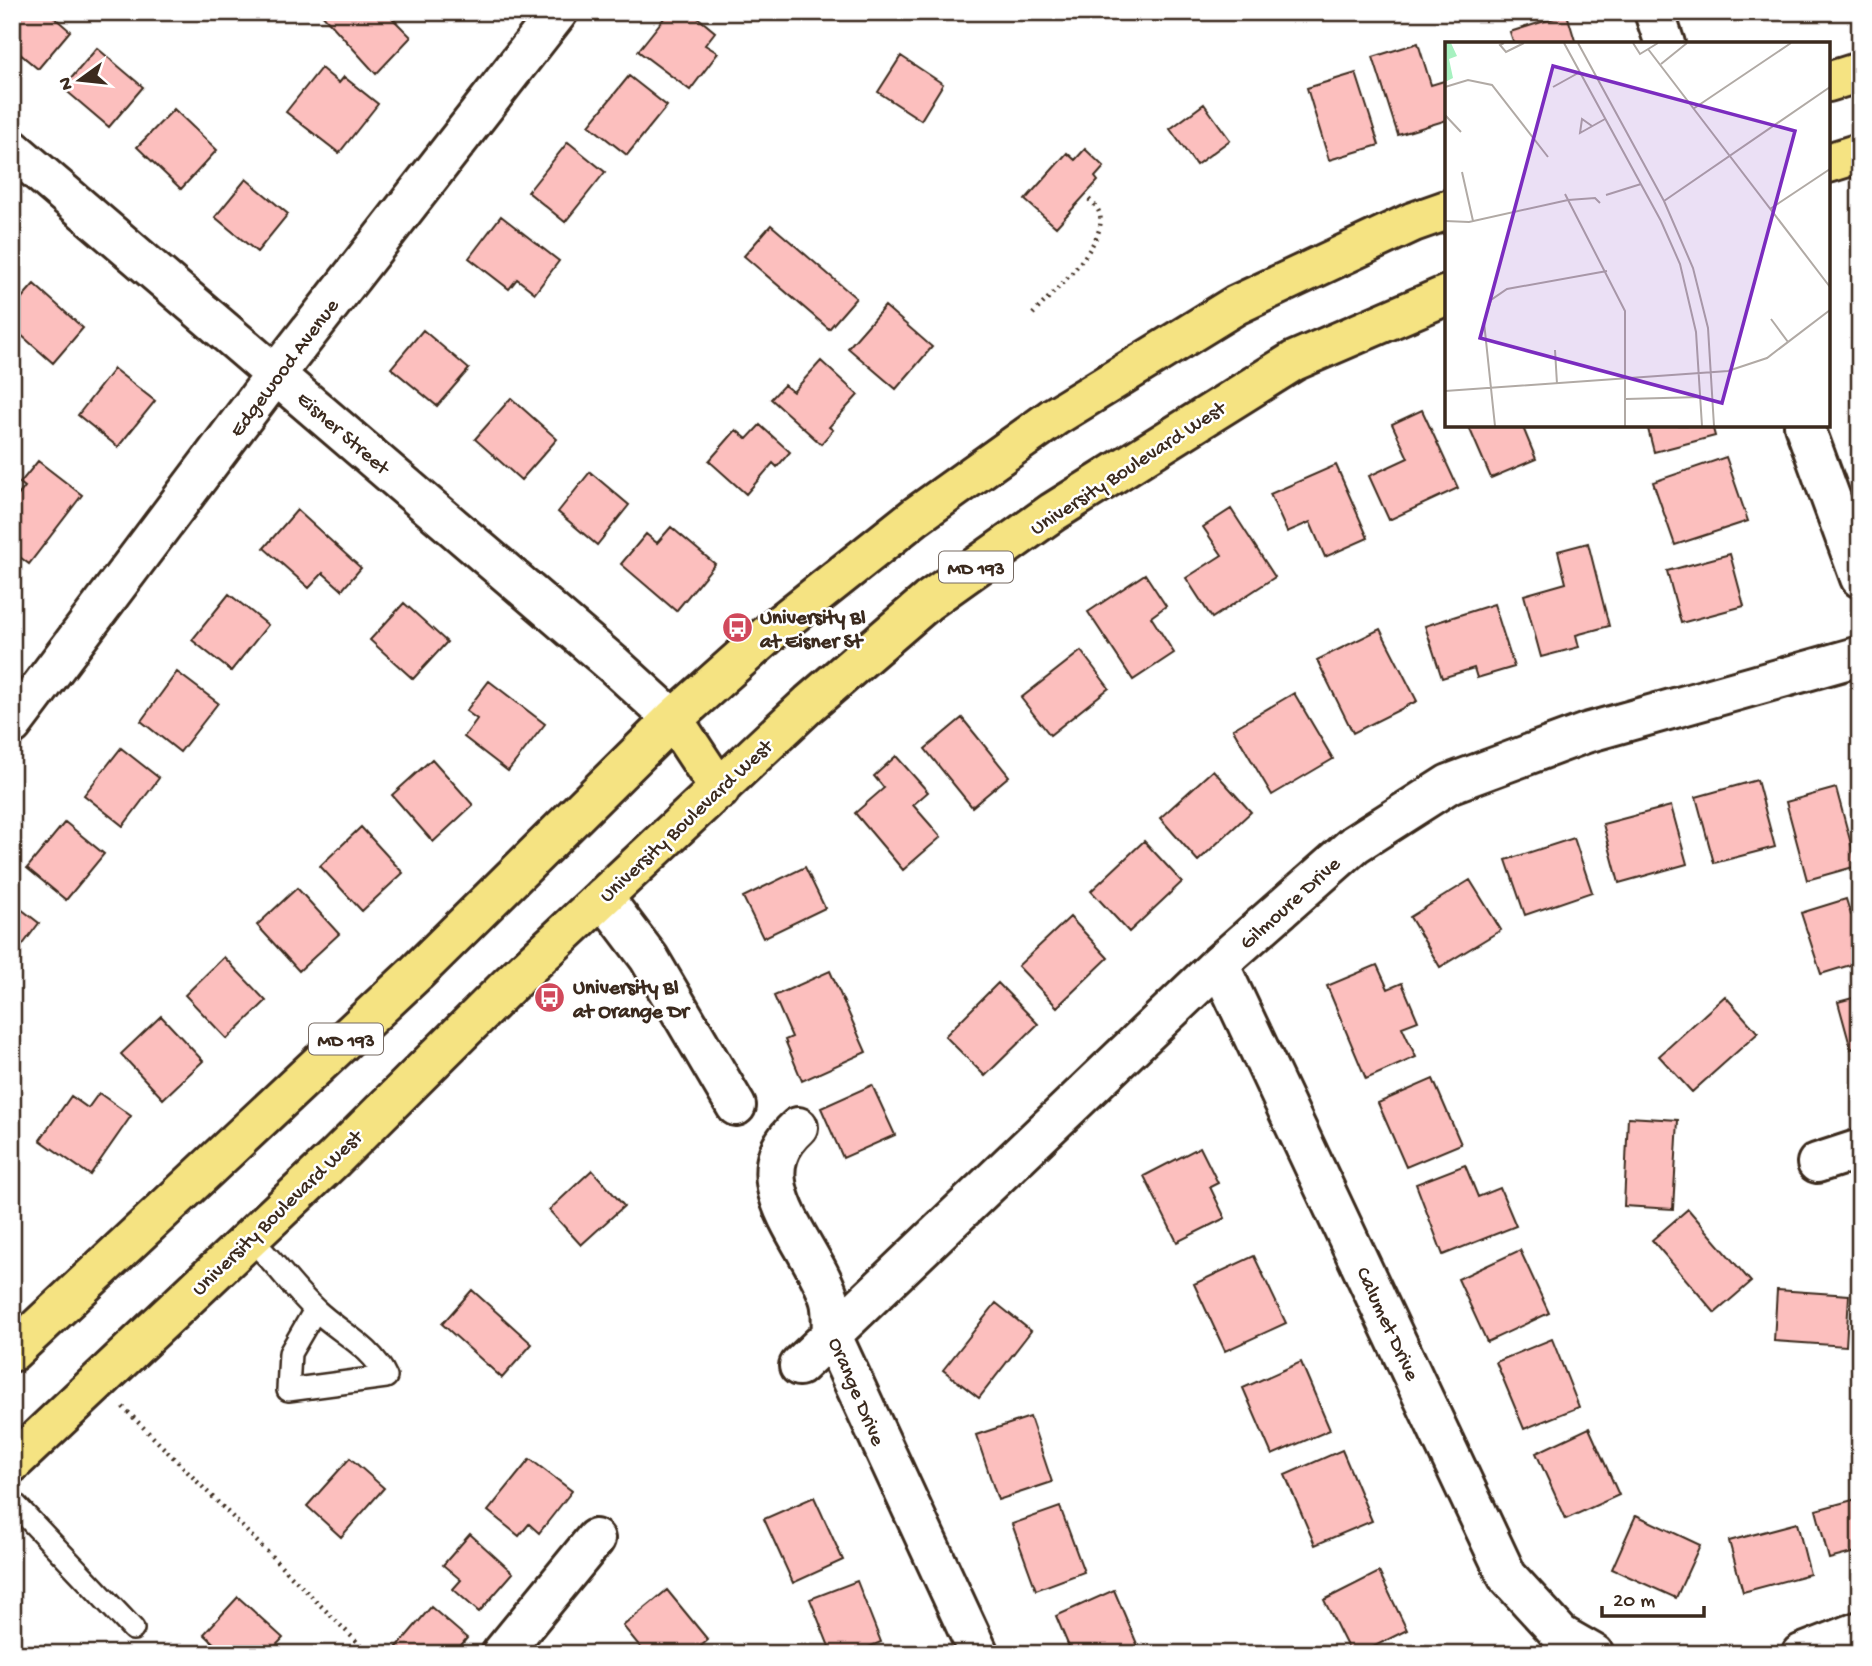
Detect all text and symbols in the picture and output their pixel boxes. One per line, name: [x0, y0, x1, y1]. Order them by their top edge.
inset map: [1445, 42, 1830, 427]
north arrow: [46, 46, 116, 116]
text: N: [54, 75, 80, 92]
street label: Edgewood Avenue: [226, 294, 347, 443]
street label: Eisner Street: [290, 388, 395, 483]
street label: University Boulevard West: [1027, 396, 1233, 542]
road number: MD 193: [939, 552, 1013, 582]
place label: University Bl at Eisner St: [759, 607, 866, 656]
bus stop icon: University Bl at Eisner St: [720, 611, 754, 645]
street label: University Boulevard West: [596, 734, 781, 909]
street label: Gilmoure Drive: [1236, 852, 1348, 956]
place label: University Bl at Orange Dr: [572, 977, 691, 1026]
bus stop icon: University Bl at Orange Dr: [533, 981, 567, 1015]
road number: MD 193: [309, 1023, 383, 1054]
street label: University Boulevard West: [188, 1125, 371, 1303]
street label: Calumet Drive: [1349, 1264, 1424, 1386]
street label: Orange Drive: [821, 1334, 889, 1451]
scale bar: [1602, 1575, 1704, 1619]
text: 20 m: [1613, 1590, 1655, 1615]

